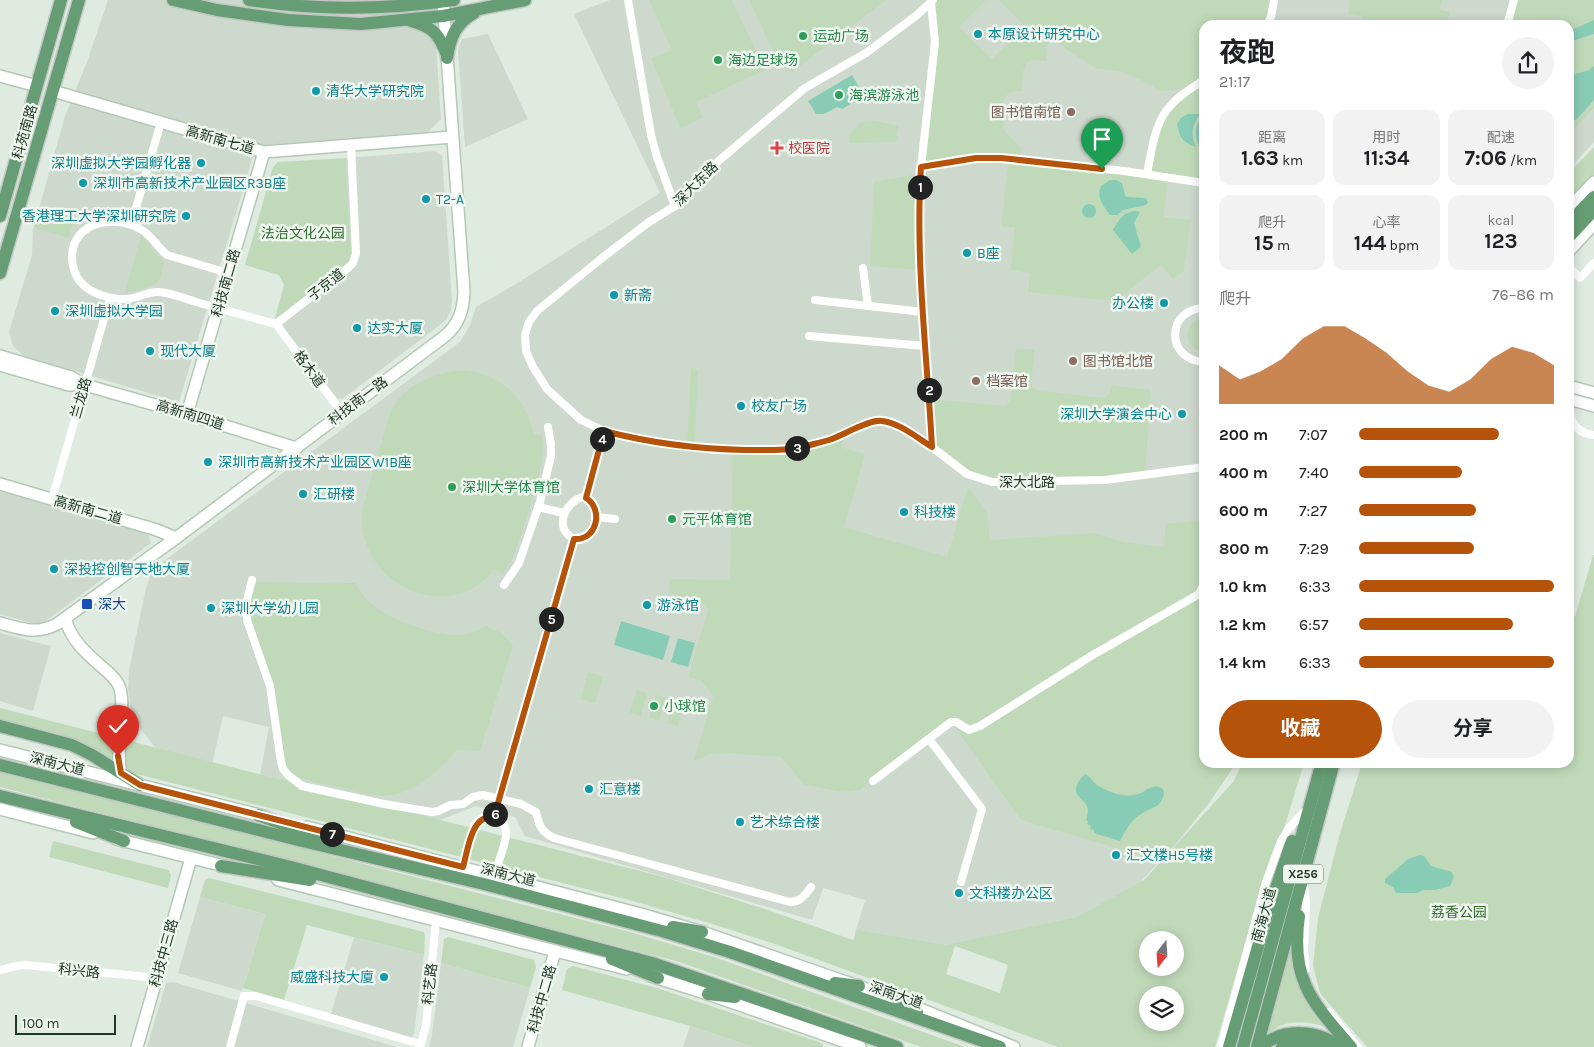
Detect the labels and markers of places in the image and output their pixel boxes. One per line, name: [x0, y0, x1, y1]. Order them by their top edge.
place label: 本原设计研究中心: [988, 26, 1100, 43]
place label: 运动广场: [813, 28, 869, 45]
marker: 本原设计研究中心: [972, 28, 984, 40]
marker: 运动广场: [797, 30, 809, 42]
place label: 海边足球场: [728, 52, 798, 69]
marker: 海边足球场: [712, 54, 724, 66]
place label: 清华大学研究院: [326, 83, 424, 100]
marker: 清华大学研究院: [310, 85, 322, 97]
place label: 海滨游泳池: [849, 87, 919, 104]
marker: 海滨游泳池: [833, 89, 845, 101]
place label: 图书馆南馆: [991, 104, 1061, 121]
marker: 图书馆南馆: [1065, 106, 1077, 118]
pin: [1081, 118, 1123, 169]
place label: 校医院: [788, 140, 830, 157]
marker: 校医院: [770, 141, 784, 155]
place label: 深圳虚拟大学园孵化器: [51, 155, 191, 172]
marker: 深圳虚拟大学园孵化器: [195, 157, 207, 169]
pin: 1: [908, 174, 932, 200]
place label: 深圳市高新技术产业园区R3B座: [93, 175, 287, 192]
marker: 深圳市高新技术产业园区R3B座: [77, 177, 89, 189]
place label: T2-A: [436, 191, 464, 208]
marker: T2-A: [420, 193, 432, 205]
place label: 香港理工大学深圳研究院: [22, 208, 176, 225]
marker: 香港理工大学深圳研究院: [180, 210, 192, 222]
place label: B座: [977, 245, 1000, 262]
marker: B座: [961, 247, 973, 259]
place label: 新斋: [624, 287, 652, 304]
marker: 新斋: [608, 289, 620, 301]
place label: 办公楼: [1112, 295, 1154, 312]
marker: 办公楼: [1158, 297, 1170, 309]
place label: 深圳虚拟大学园: [65, 303, 163, 320]
marker: 深圳虚拟大学园: [49, 305, 61, 317]
place label: 达实大厦: [367, 320, 423, 337]
marker: 达实大厦: [351, 322, 363, 334]
place label: 现代大厦: [160, 343, 216, 360]
marker: 现代大厦: [144, 345, 156, 357]
place label: 图书馆北馆: [1083, 353, 1153, 370]
marker: 图书馆北馆: [1067, 355, 1079, 367]
place label: 档案馆: [986, 373, 1028, 390]
marker: 档案馆: [970, 375, 982, 387]
pin: 2: [916, 378, 942, 402]
place label: 校友广场: [751, 398, 807, 415]
marker: 校友广场: [735, 400, 747, 412]
place label: 深圳大学演会中心: [1060, 406, 1172, 423]
marker: 深圳大学演会中心: [1176, 408, 1188, 420]
pin: 4: [590, 426, 614, 452]
pin: 3: [784, 436, 810, 460]
place label: 深圳市高新技术产业园区W1B座: [218, 454, 412, 471]
marker: 深圳市高新技术产业园区W1B座: [202, 456, 214, 468]
place label: 深圳大学体育馆: [462, 479, 560, 496]
marker: 深圳大学体育馆: [446, 481, 458, 493]
place label: 汇研楼: [313, 486, 355, 503]
marker: 汇研楼: [297, 488, 309, 500]
place label: 科技楼: [914, 504, 956, 521]
marker: 科技楼: [898, 506, 910, 518]
place label: 元平体育馆: [682, 511, 752, 528]
marker: 元平体育馆: [666, 513, 678, 525]
place label: 深投控创智天地大厦: [64, 561, 190, 578]
marker: 深投控创智天地大厦: [48, 563, 60, 575]
place label: 深大: [98, 596, 126, 613]
marker: 深大: [80, 597, 94, 611]
place label: 游泳馆: [657, 597, 699, 614]
marker: 游泳馆: [641, 599, 653, 611]
place label: 深圳大学幼儿园: [221, 600, 319, 617]
marker: 深圳大学幼儿园: [205, 602, 217, 614]
pin: 5: [538, 606, 564, 632]
place label: 小球馆: [664, 698, 706, 715]
marker: 小球馆: [648, 700, 660, 712]
pin: [97, 705, 139, 756]
place label: 汇意楼: [599, 781, 641, 798]
marker: 汇意楼: [583, 783, 595, 795]
pin: 6: [482, 802, 508, 826]
place label: 艺术综合楼: [750, 814, 820, 831]
marker: 艺术综合楼: [734, 816, 746, 828]
pin: 7: [320, 822, 344, 846]
place label: 汇文楼H5号楼: [1126, 847, 1213, 864]
marker: 汇文楼H5号楼: [1110, 849, 1122, 861]
place label: 文科楼办公区: [969, 885, 1053, 902]
marker: 文科楼办公区: [953, 887, 965, 899]
place label: 威盛科技大廈: [290, 969, 374, 986]
marker: 威盛科技大廈: [378, 971, 390, 983]

